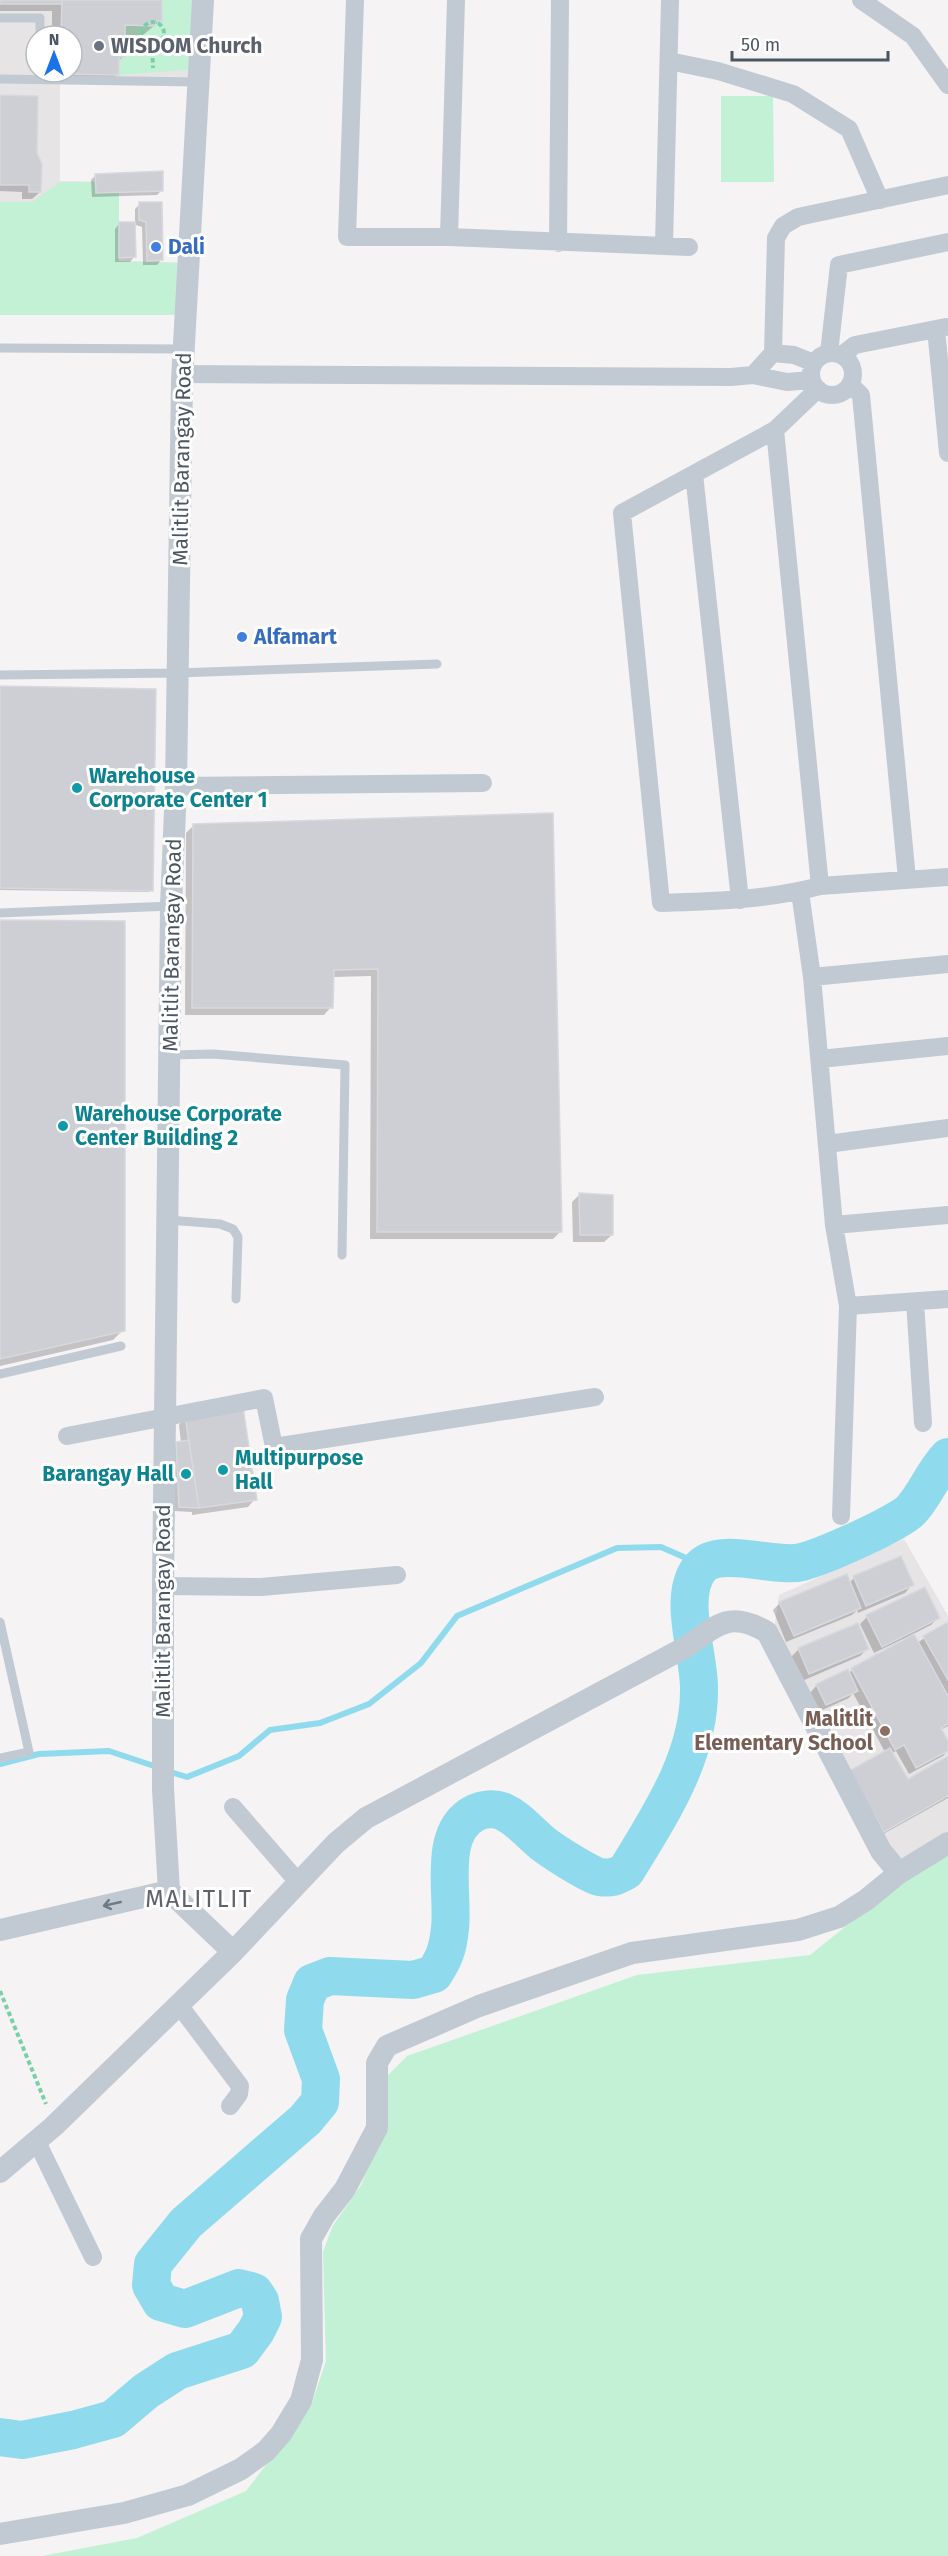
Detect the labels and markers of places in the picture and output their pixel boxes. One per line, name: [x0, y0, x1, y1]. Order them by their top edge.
place label: WISDOM Church: [111, 33, 262, 59]
marker: WISDOM Church: [92, 39, 106, 53]
place label: Dali: [168, 234, 205, 260]
marker: Dali: [149, 240, 163, 254]
place label: Alfamart: [253, 624, 338, 650]
marker: Alfamart: [235, 630, 249, 644]
place label: Warehouse Corporate Center 1: [89, 763, 267, 813]
marker: Warehouse Corporate Center 1: [70, 781, 84, 795]
place label: Warehouse Corporate Center Building 2: [75, 1101, 282, 1151]
marker: Warehouse Corporate Center Building 2: [56, 1119, 70, 1133]
place label: Multipurpose Hall: [235, 1445, 364, 1495]
place label: Barangay Hall: [42, 1461, 175, 1487]
marker: Multipurpose Hall: [216, 1463, 230, 1477]
marker: Barangay Hall: [179, 1467, 193, 1481]
place label: Malitlit Elementary School: [694, 1706, 874, 1756]
marker: Malitlit Elementary School: [878, 1724, 892, 1738]

